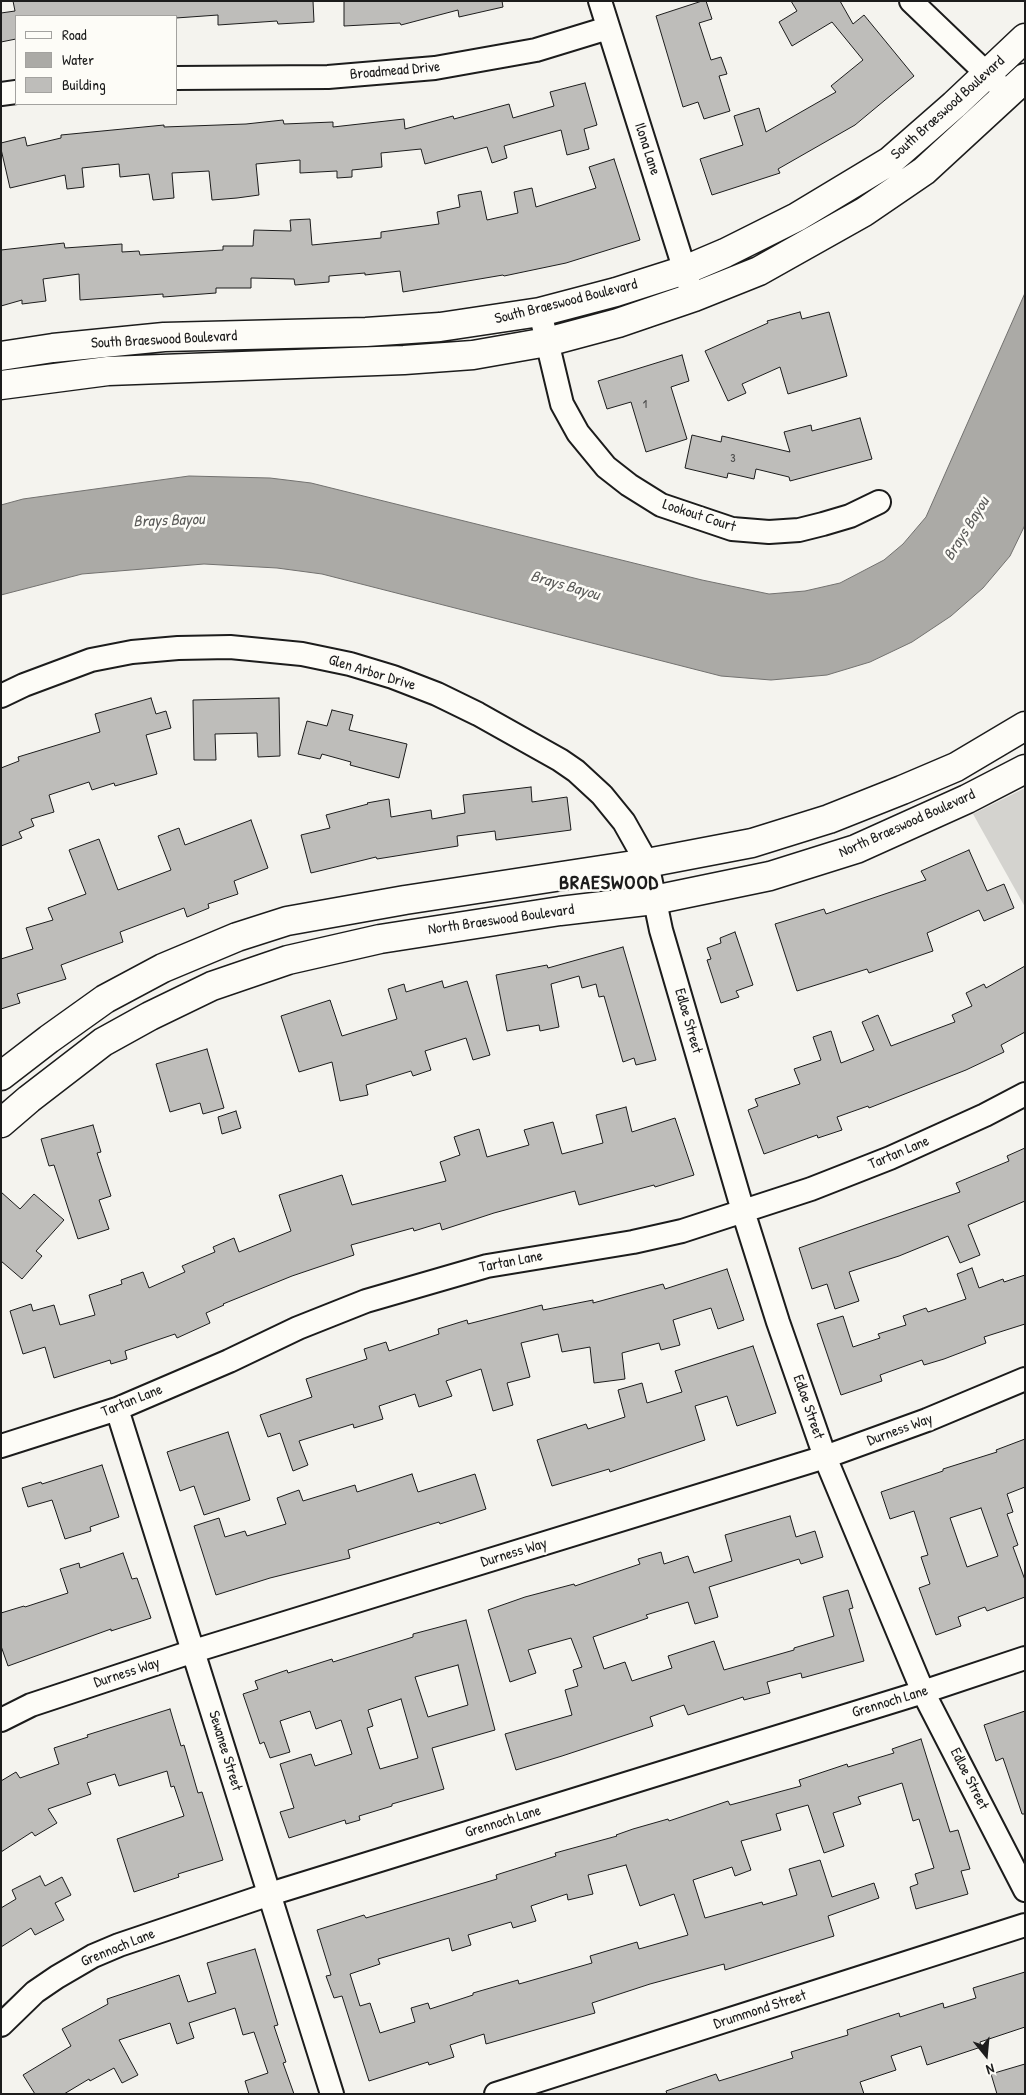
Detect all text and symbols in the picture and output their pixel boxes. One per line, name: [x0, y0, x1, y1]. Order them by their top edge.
legend: [15, 15, 178, 105]
text: Road: [62, 24, 87, 45]
text: Water: [62, 49, 94, 70]
street label: South Braeswood Boulevard: [888, 52, 1008, 164]
street label: Broadmead Drive: [349, 58, 441, 84]
text: Building: [62, 74, 106, 95]
street label: Ilona Lane: [630, 121, 664, 177]
street label: South Braeswood Boulevard: [493, 276, 639, 328]
street label: South Braeswood Boulevard: [90, 327, 238, 353]
house number: 1: [643, 398, 647, 412]
house number: 3: [730, 452, 736, 466]
water label: Brays Bayou: [940, 494, 994, 564]
street label: Lookout Court: [660, 496, 738, 536]
water label: Brays Bayou: [133, 510, 205, 532]
water label: Brays Bayou: [528, 567, 602, 605]
street label: Glen Arbor Drive: [326, 651, 418, 695]
street label: North Braeswood Boulevard: [836, 786, 978, 862]
district label: BRAESWOOD: [558, 872, 660, 896]
street label: North Braeswood Boulevard: [427, 901, 575, 939]
street label: Edloe Street: [670, 986, 706, 1056]
street label: Tartan Lane: [866, 1132, 932, 1174]
street label: Tartan Lane: [478, 1247, 544, 1277]
street label: Edloe Street: [789, 1372, 827, 1442]
street label: Tartan Lane: [99, 1381, 165, 1421]
street label: Durness Way: [865, 1410, 935, 1450]
street label: Durness Way: [479, 1534, 549, 1572]
street label: Durness Way: [92, 1654, 162, 1692]
street label: Grennoch Lane: [850, 1682, 930, 1722]
street label: Sewanee Street: [204, 1709, 246, 1793]
street label: Edloe Street: [946, 1745, 992, 1813]
street label: Grennoch Lane: [463, 1802, 543, 1842]
street label: Grennoch Lane: [78, 1925, 158, 1971]
street label: Drummond Street: [711, 1987, 809, 2033]
north arrow: [961, 2030, 1011, 2080]
text: N: [984, 2060, 997, 2080]

